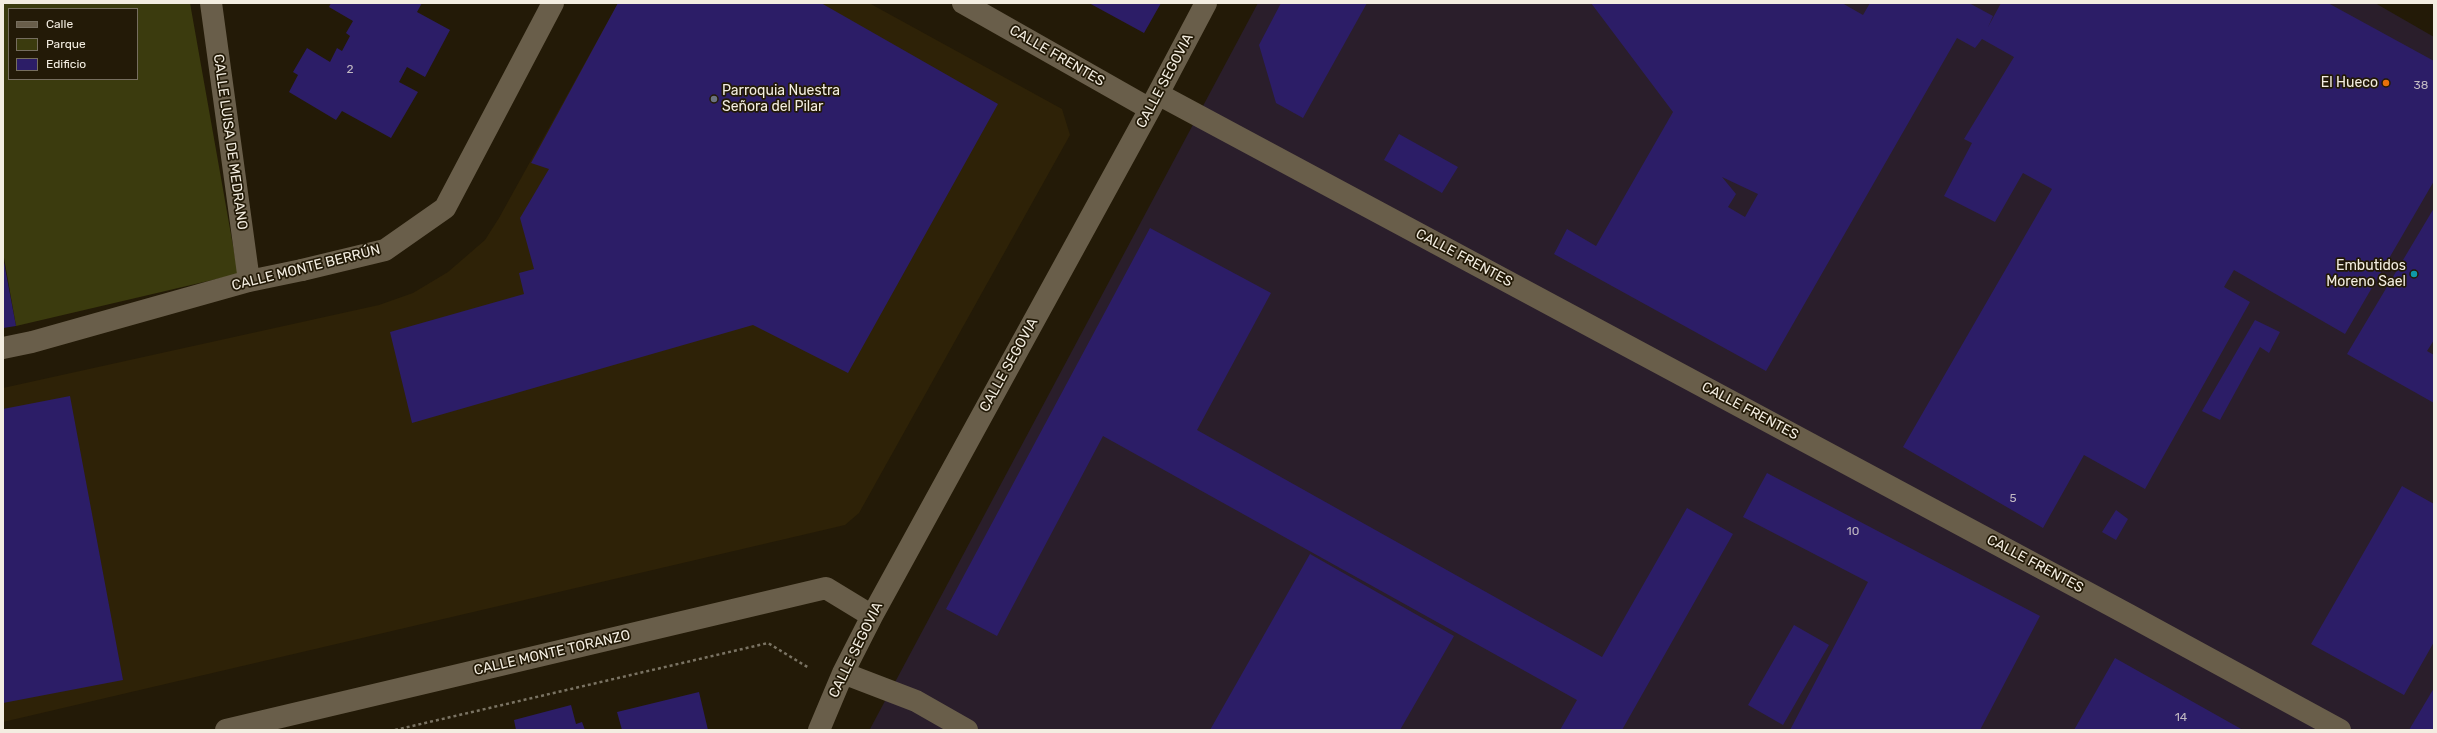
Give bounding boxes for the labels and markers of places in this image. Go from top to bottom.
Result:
place label: El Hueco [2321,75,2378,91]
marker: El Hueco [2381,78,2391,88]
place label: Parroquia Nuestra Señora del Pilar [722,83,840,116]
marker: Parroquia Nuestra Señora del Pilar [709,94,719,104]
place label: Embutidos Moreno Sael [2326,258,2406,290]
marker: Embutidos Moreno Sael [2409,269,2419,279]

